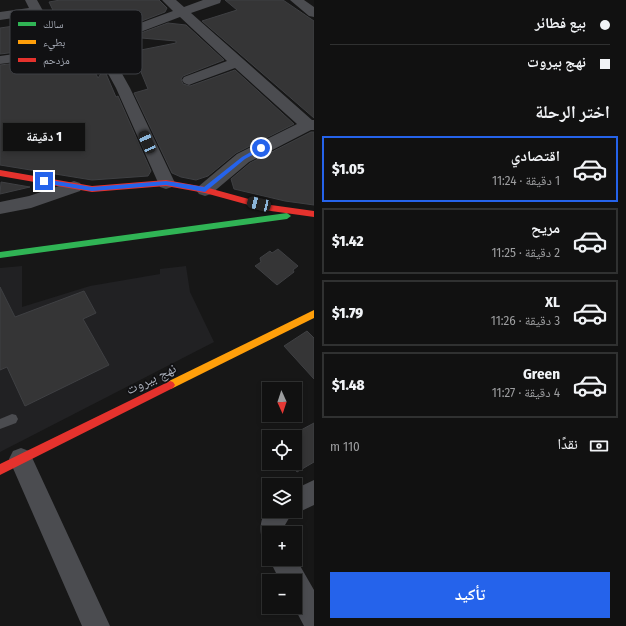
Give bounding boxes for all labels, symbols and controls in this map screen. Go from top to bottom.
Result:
legend [10,10,142,74]
text: بيع فطائر [535,14,586,32]
text: سالك [43,18,63,31]
text: بطيء [43,36,65,51]
text: نهج بيروت [527,53,586,71]
text: مزدحم [43,54,70,68]
text: اختر الرحلة [535,101,610,123]
callout: 1 دقيقة [3,123,85,151]
text: 1 دقيقة [26,129,62,144]
car [137,129,157,155]
route start [252,139,270,157]
text: اقتصادي [511,147,560,165]
icon: car [572,151,608,187]
text: $1.05 [332,160,365,178]
route end [35,172,53,190]
text: 1 دقيقة · 11:24 [492,173,560,188]
car [246,195,272,213]
text: مريح [531,219,560,237]
icon: car [572,223,608,259]
text: $1.42 [332,232,363,250]
text: 2 دقيقة · 11:25 [491,245,560,260]
text: XL [545,293,560,311]
icon: car [572,295,608,331]
text: $1.79 [332,304,363,322]
text: 3 دقيقة · 11:26 [491,313,560,328]
street label: نهج بيروت [123,360,179,399]
text: Green [523,365,560,383]
icon: car [572,367,608,403]
text: $1.48 [332,376,365,394]
north arrow [262,382,302,422]
map controls [262,382,302,614]
text: 4 دقيقة · 11:27 [492,385,560,400]
button: locate [262,430,302,470]
text: نقدًا [557,435,578,453]
icon: cash [588,435,610,457]
text: 110 m [330,439,360,454]
button: layers [262,478,302,518]
button: + [262,526,302,566]
button: تأكيد [330,572,610,618]
button: − [262,574,302,614]

